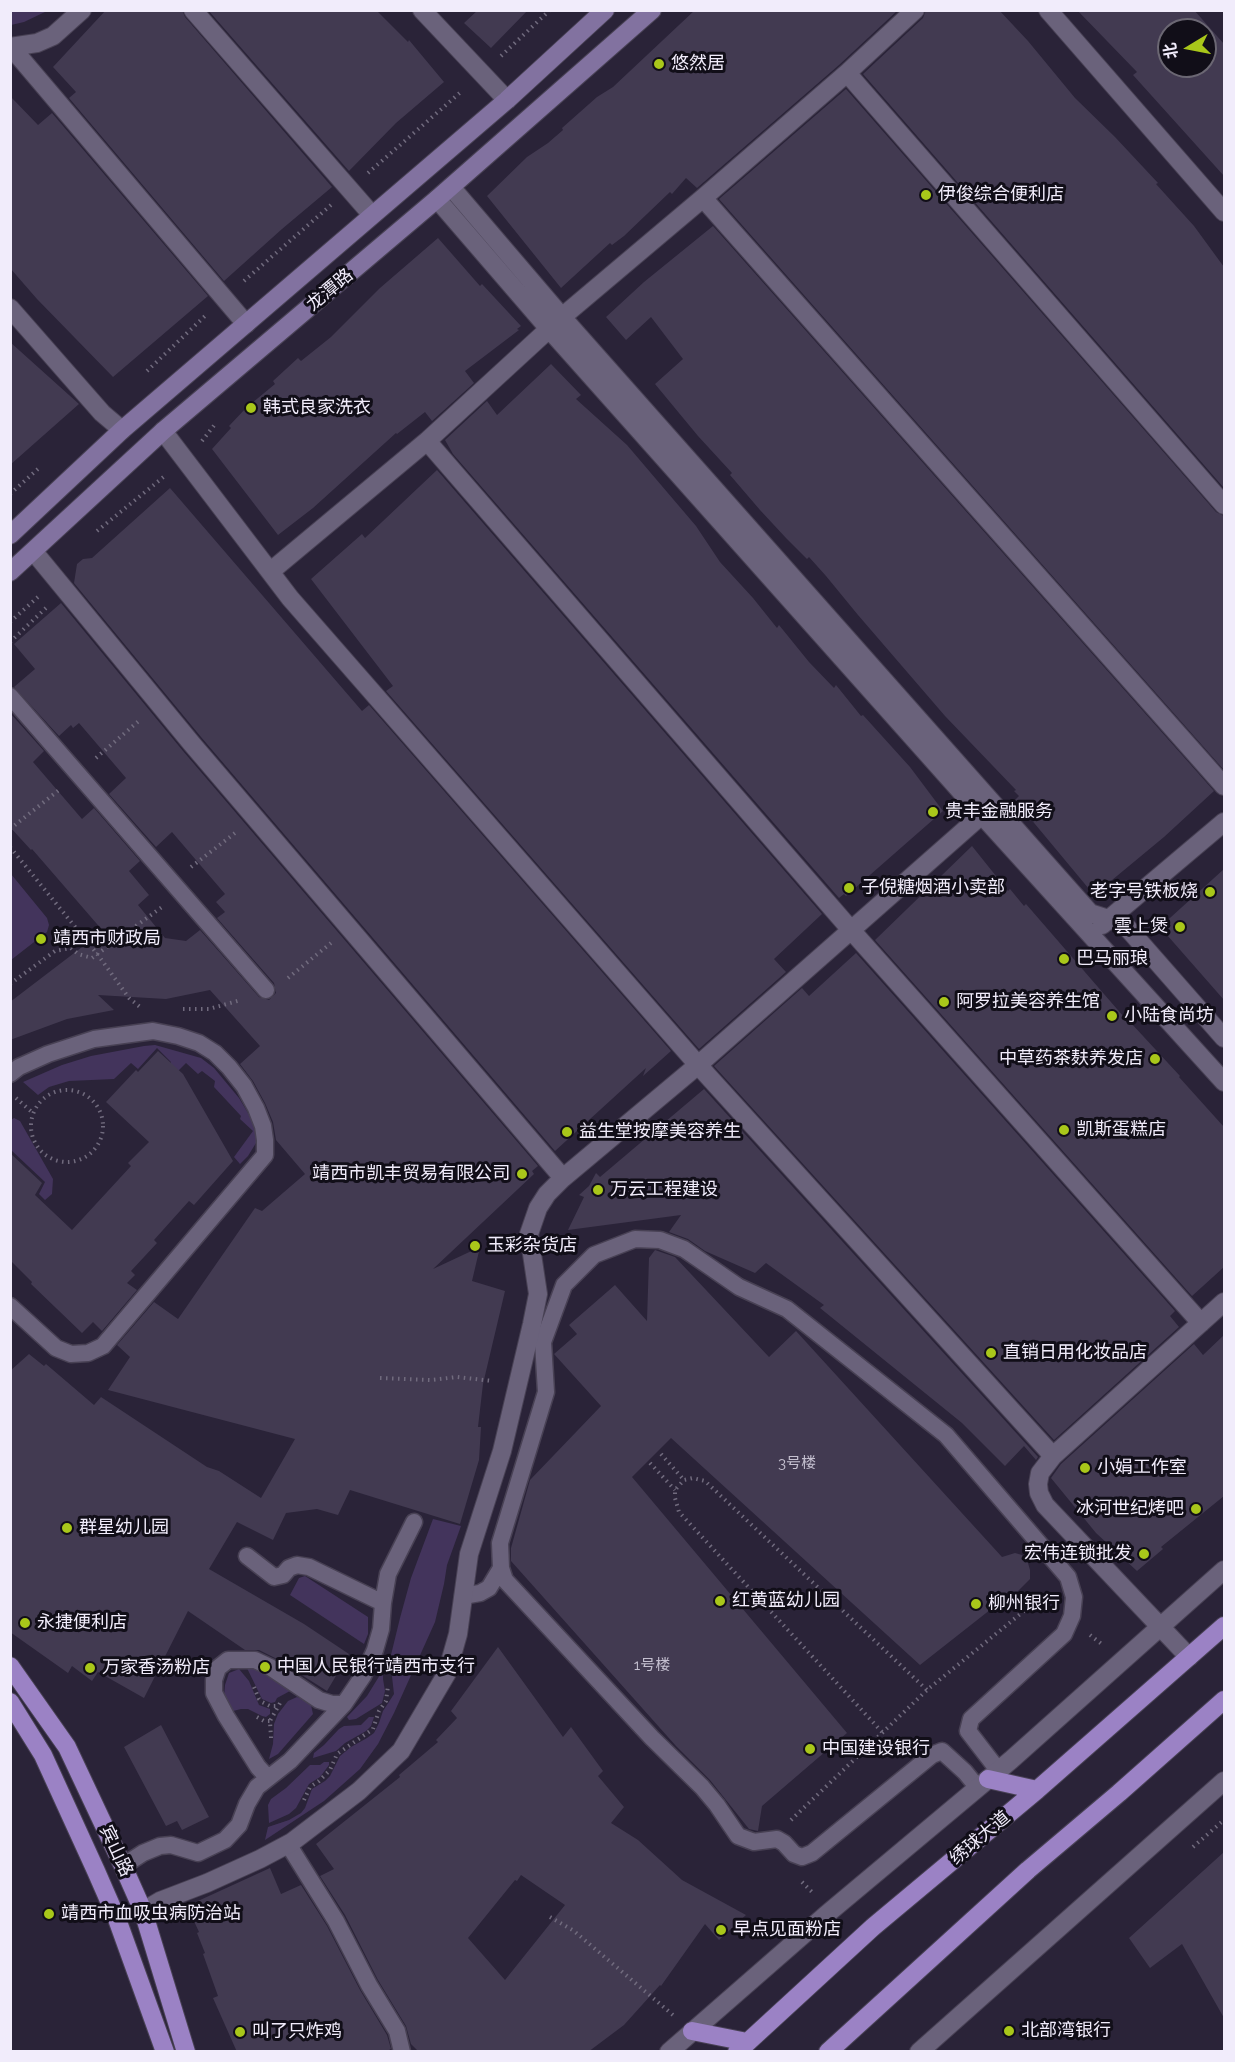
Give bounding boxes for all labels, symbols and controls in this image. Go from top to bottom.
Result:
north arrow [1157,18,1217,78]
text: 北 [1160,41,1181,60]
place label: 悠然居 [671,53,725,75]
marker: 悠然居 [652,57,666,71]
place label: 伊俊综合便利店 [938,184,1064,206]
marker: 伊俊综合便利店 [919,188,933,202]
street label: 龙潭路 [302,264,358,316]
place label: 韩式良家洗衣 [263,397,371,419]
marker: 韩式良家洗衣 [244,401,258,415]
place label: 贵丰金融服务 [945,801,1053,823]
marker: 贵丰金融服务 [926,805,940,819]
place label: 子倪糖烟酒小卖部 [861,877,1005,899]
marker: 子倪糖烟酒小卖部 [842,881,856,895]
place label: 老字号铁板烧 [1090,881,1198,903]
marker: 老字号铁板烧 [1203,885,1217,899]
place label: 雲上煲 [1114,916,1168,938]
marker: 雲上煲 [1173,920,1187,934]
place label: 靖西市财政局 [53,928,161,950]
marker: 靖西市财政局 [34,932,48,946]
place label: 巴马丽琅 [1076,948,1148,970]
marker: 巴马丽琅 [1057,952,1071,966]
place label: 阿罗拉美容养生馆 [956,991,1100,1013]
marker: 阿罗拉美容养生馆 [937,995,951,1009]
place label: 小陆食尚坊 [1124,1005,1214,1027]
marker: 小陆食尚坊 [1105,1009,1119,1023]
place label: 中草药茶麸养发店 [999,1048,1143,1070]
marker: 中草药茶麸养发店 [1148,1052,1162,1066]
place label: 凯斯蛋糕店 [1076,1119,1166,1141]
place label: 益生堂按摩美容养生 [579,1121,741,1143]
marker: 凯斯蛋糕店 [1057,1123,1071,1137]
marker: 益生堂按摩美容养生 [560,1125,574,1139]
place label: 靖西市凯丰贸易有限公司 [312,1163,510,1185]
marker: 靖西市凯丰贸易有限公司 [515,1167,529,1181]
place label: 万云工程建设 [610,1179,718,1201]
marker: 万云工程建设 [591,1183,605,1197]
place label: 玉彩杂货店 [487,1235,577,1257]
marker: 玉彩杂货店 [468,1239,482,1253]
place label: 直销日用化妆品店 [1003,1342,1147,1364]
marker: 直销日用化妆品店 [984,1346,998,1360]
house number: 3号楼 [778,1454,816,1472]
place label: 小娟工作室 [1097,1457,1187,1479]
marker: 小娟工作室 [1078,1461,1092,1475]
place label: 冰河世纪烤吧 [1076,1498,1184,1520]
marker: 冰河世纪烤吧 [1189,1502,1203,1516]
place label: 群星幼儿园 [79,1517,169,1539]
marker: 群星幼儿园 [60,1521,74,1535]
place label: 宏伟连锁批发 [1024,1543,1132,1565]
marker: 宏伟连锁批发 [1137,1547,1151,1561]
place label: 红黄蓝幼儿园 [732,1590,840,1612]
place label: 柳州银行 [988,1593,1060,1615]
marker: 红黄蓝幼儿园 [713,1594,727,1608]
marker: 柳州银行 [969,1597,983,1611]
place label: 永捷便利店 [37,1612,127,1634]
marker: 永捷便利店 [18,1616,32,1630]
place label: 中国人民银行靖西市支行 [277,1656,475,1678]
house number: 1号楼 [634,1656,670,1674]
place label: 万家香汤粉店 [102,1657,210,1679]
marker: 中国人民银行靖西市支行 [258,1660,272,1674]
marker: 万家香汤粉店 [83,1661,97,1675]
place label: 中国建设银行 [822,1738,930,1760]
marker: 中国建设银行 [803,1742,817,1756]
street label: 绣球大道 [945,1807,1015,1869]
street label: 宾山路 [95,1822,137,1880]
place label: 靖西市血吸虫病防治站 [61,1903,241,1925]
marker: 靖西市血吸虫病防治站 [42,1907,56,1921]
place label: 早点见面粉店 [733,1919,841,1941]
marker: 早点见面粉店 [714,1923,728,1937]
place label: 北部湾银行 [1021,2020,1111,2042]
place label: 叫了只炸鸡 [252,2021,342,2043]
marker: 北部湾银行 [1002,2024,1016,2038]
marker: 叫了只炸鸡 [233,2025,247,2039]

